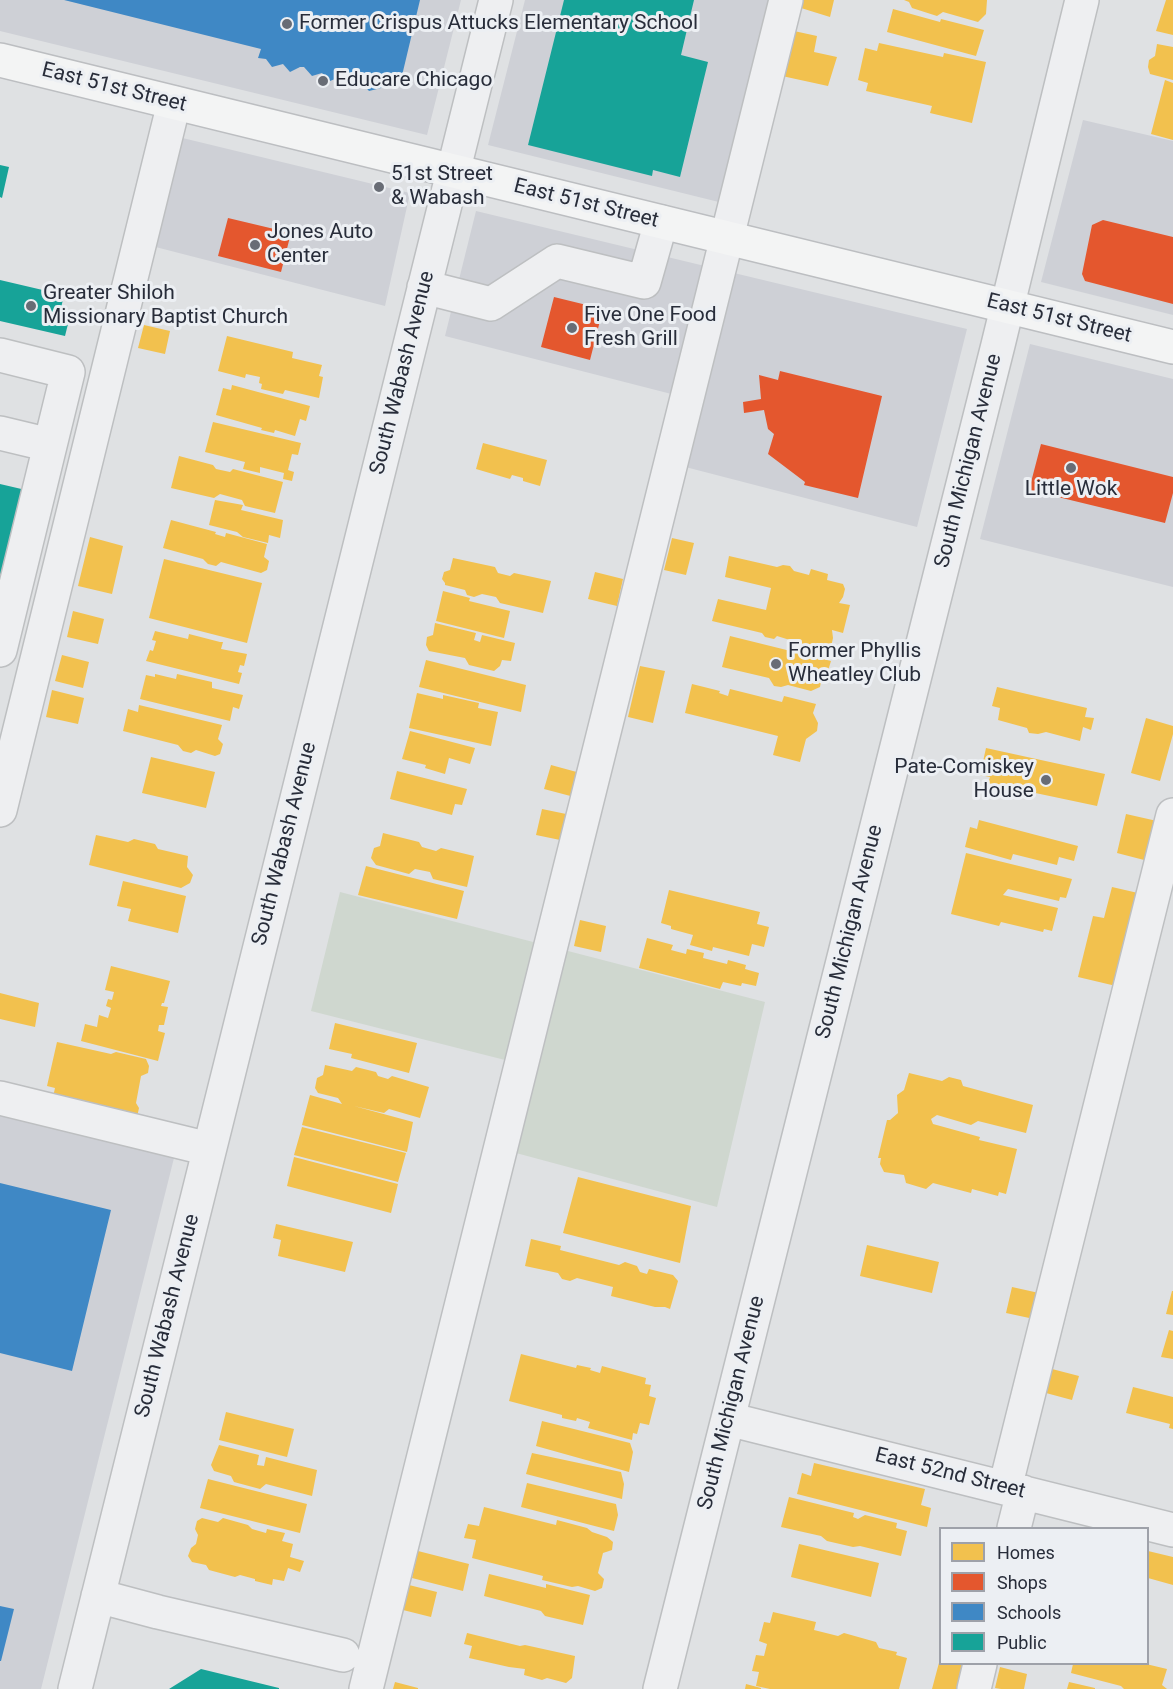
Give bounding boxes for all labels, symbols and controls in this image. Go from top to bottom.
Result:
place label: Former Crispus Attucks Elementary School [299,11,698,37]
marker: Former Crispus Attucks Elementary School [280,17,294,31]
street label: East 51st Street [39,58,189,118]
place label: Educare Chicago [335,68,492,94]
marker: Educare Chicago [316,74,330,88]
place label: 51st Street & Wabash [391,162,493,212]
street label: East 51st Street [511,174,661,234]
marker: 51st Street & Wabash [372,180,386,194]
place label: Jones Auto Center [267,220,373,270]
marker: Jones Auto Center [248,238,262,252]
street label: South Wabash Avenue [366,269,440,477]
place label: Greater Shiloh Missionary Baptist Church [43,281,288,331]
street label: East 51st Street [984,289,1134,349]
marker: Greater Shiloh Missionary Baptist Church [24,299,38,313]
place label: Five One Food Fresh Grill [584,303,717,353]
marker: Five One Food Fresh Grill [565,321,579,335]
street label: South Michigan Avenue [930,351,1008,571]
marker: Little Wok [1064,461,1078,475]
place label: Little Wok [1025,477,1117,503]
place label: Former Phyllis Wheatley Club [788,639,921,689]
marker: Former Phyllis Wheatley Club [769,657,783,671]
street label: South Wabash Avenue [248,740,322,948]
place label: Pate-Comiskey House [894,755,1034,805]
marker: Pate-Comiskey House [1039,773,1053,787]
street label: South Michigan Avenue [811,822,889,1042]
street label: South Wabash Avenue [131,1212,205,1420]
street label: South Michigan Avenue [693,1293,771,1513]
street label: East 52nd Street [872,1443,1028,1505]
legend [939,1527,1149,1665]
text: Homes [997,1542,1055,1563]
text: Shops [997,1572,1047,1593]
text: Schools [997,1602,1061,1623]
text: Public [997,1632,1047,1653]

